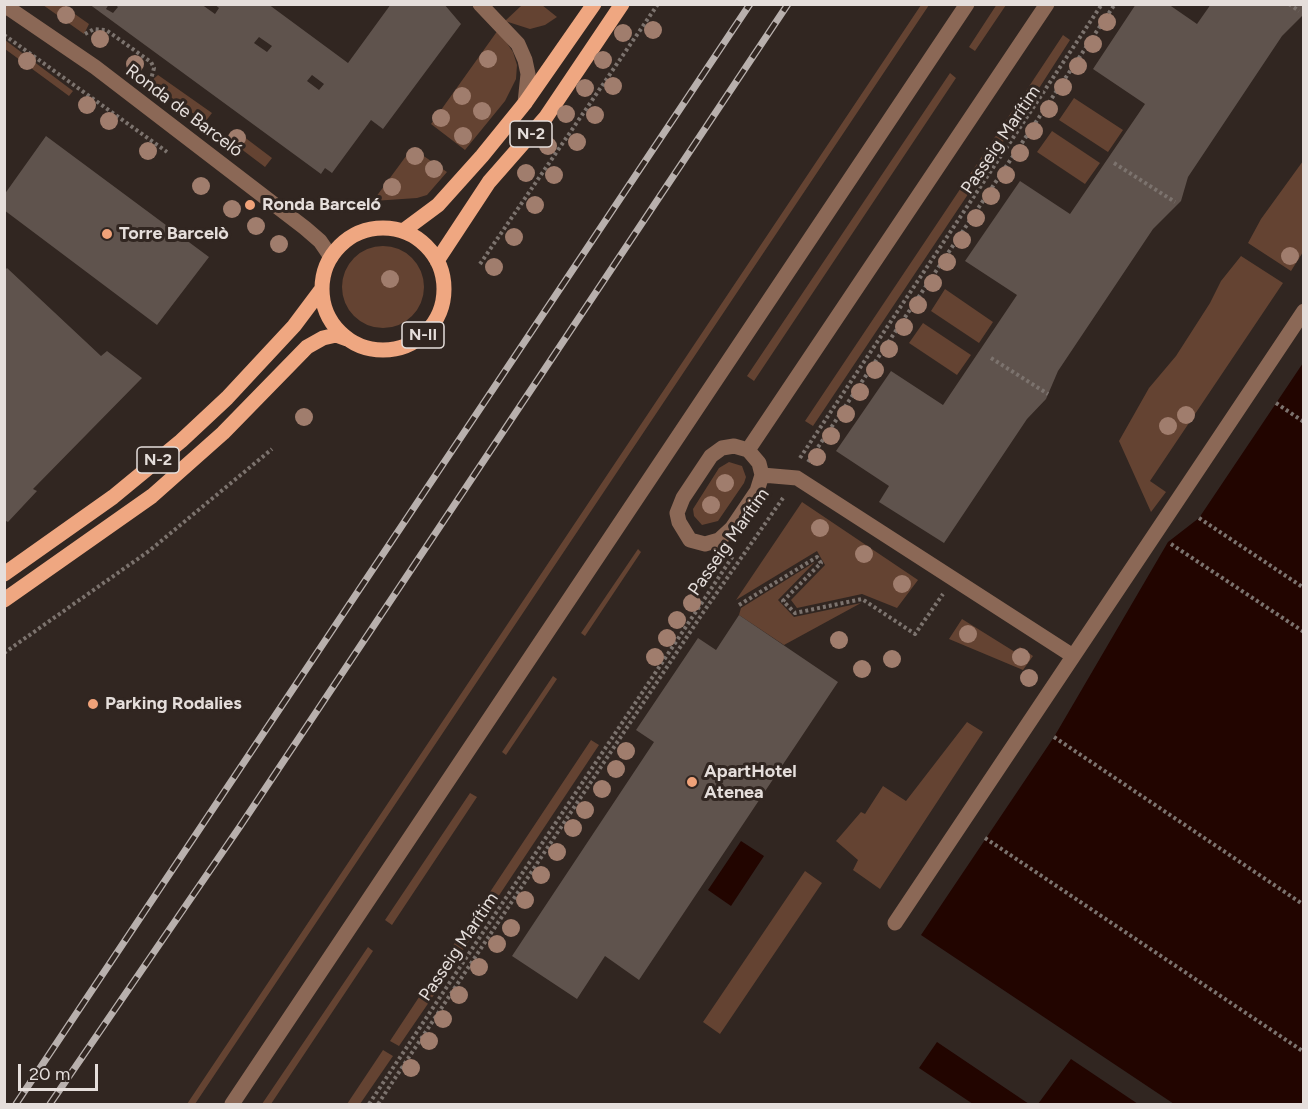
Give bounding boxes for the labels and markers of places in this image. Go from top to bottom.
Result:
place label: Ronda Barceló [262,194,381,216]
marker: Ronda Barceló [243,198,257,212]
place label: Torre Barcelò [119,223,229,245]
marker: Torre Barcelò [100,227,114,241]
place label: Parking Rodalies [105,693,242,715]
marker: Parking Rodalies [86,697,100,711]
place label: ApartHotel Atenea [704,761,797,804]
marker: ApartHotel Atenea [685,775,699,789]

